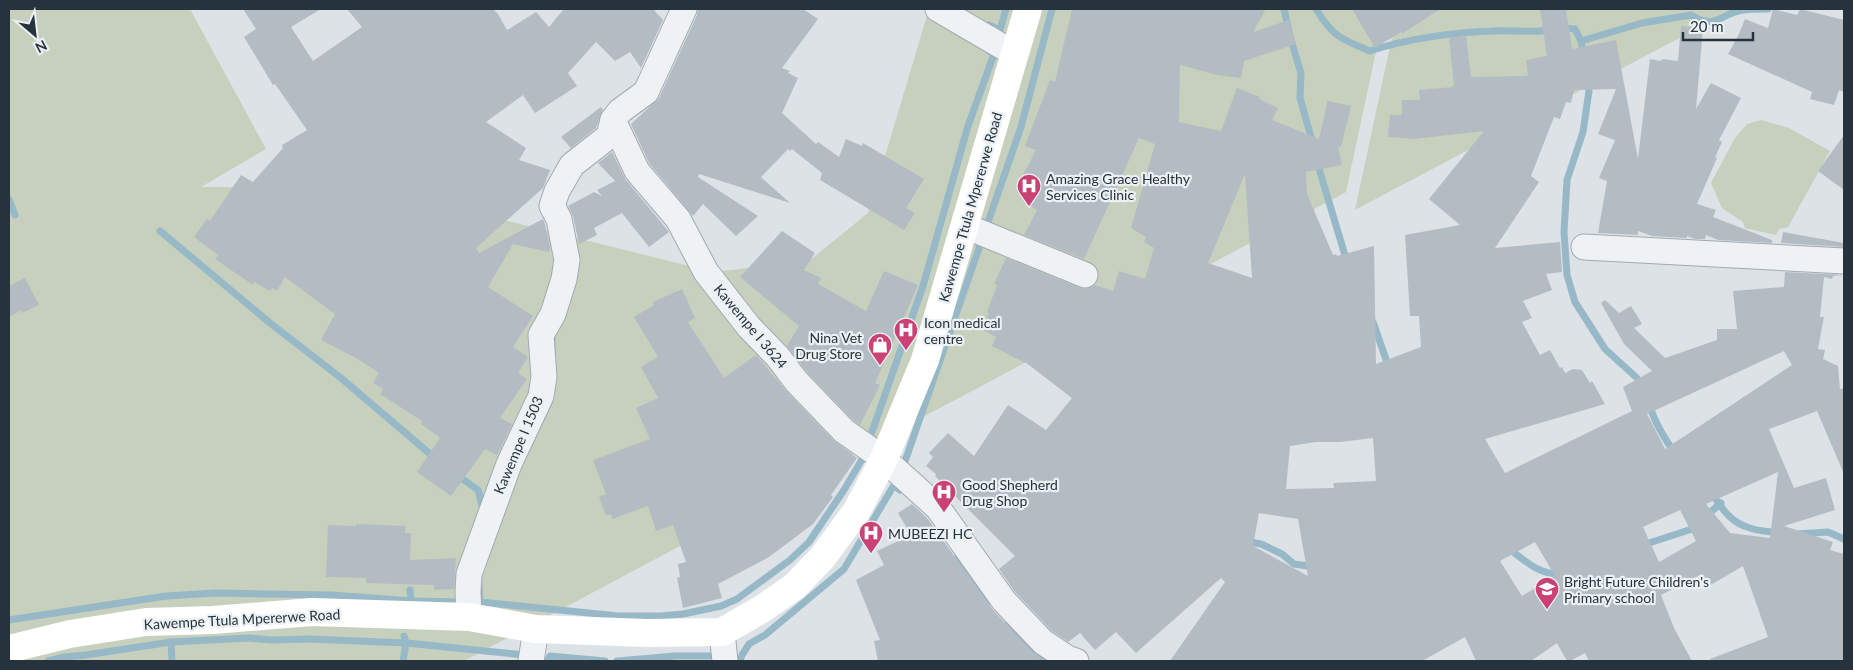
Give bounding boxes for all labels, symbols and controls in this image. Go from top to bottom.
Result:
north arrow [10,10,60,60]
scale bar [1683,10,1753,42]
text: 20 m [1690,17,1724,35]
text: N [33,37,50,57]
street label: Kawempe Ttula Mpererwe Road [935,110,1005,304]
place label: Amazing Grace Healthy Services Clinic [1046,170,1191,203]
hospital icon: Amazing Grace Healthy Services Clinic [1016,173,1042,207]
street label: Kawempe I 3624 [711,280,791,372]
place label: Icon medical centre [924,314,1001,347]
hospital icon: Icon medical centre [893,317,919,351]
place label: Nina Vet Drug Store [795,329,862,362]
shop icon: Nina Vet Drug Store [867,332,893,366]
street label: Kawempe I 1503 [490,393,546,497]
place label: Good Shepherd Drug Shop [962,476,1058,509]
hospital icon: Good Shepherd Drug Shop [931,479,957,513]
hospital icon: MUBEEZI HC [858,520,884,554]
place label: MUBEEZI HC [888,525,973,542]
place label: Bright Future Children's Primary school [1564,573,1709,606]
school or university icon: Bright Future Children's Primary school [1534,576,1560,610]
street label: Kawempe Ttula Mpererwe Road [143,605,341,633]

